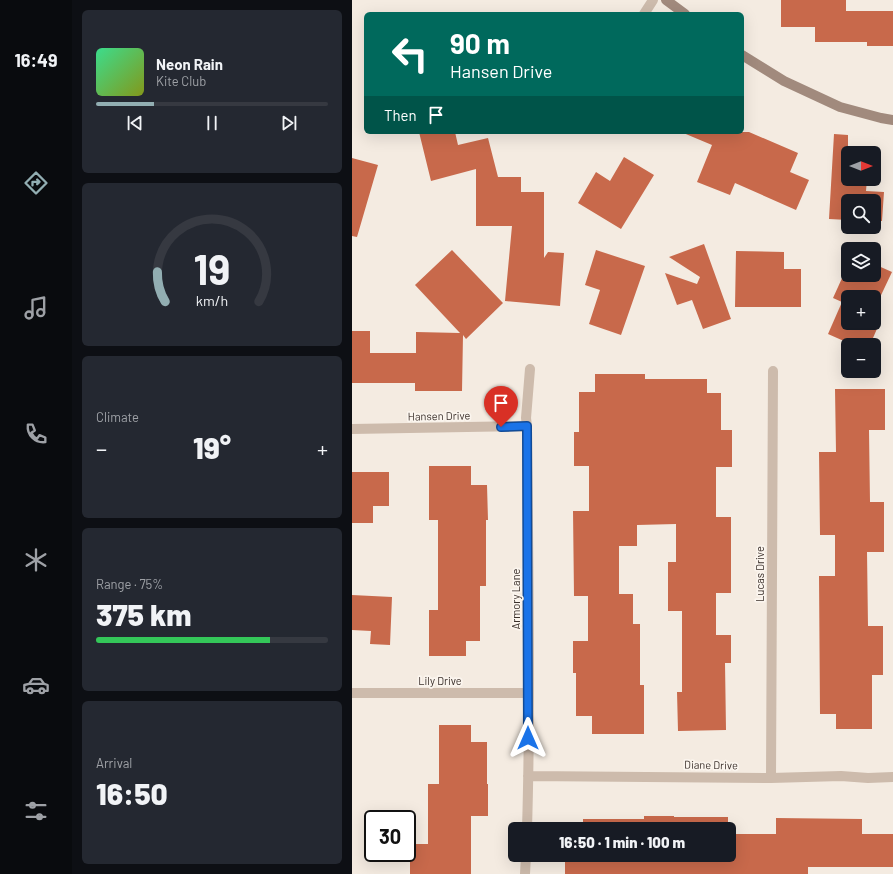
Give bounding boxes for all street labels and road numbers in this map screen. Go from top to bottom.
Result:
street label: Hansen Drive [408,408,470,423]
street label: Lucas Drive [753,546,766,602]
street label: Armory Lane [509,568,522,629]
street label: Lily Drive [418,674,462,687]
street label: Diane Drive [684,758,738,771]

